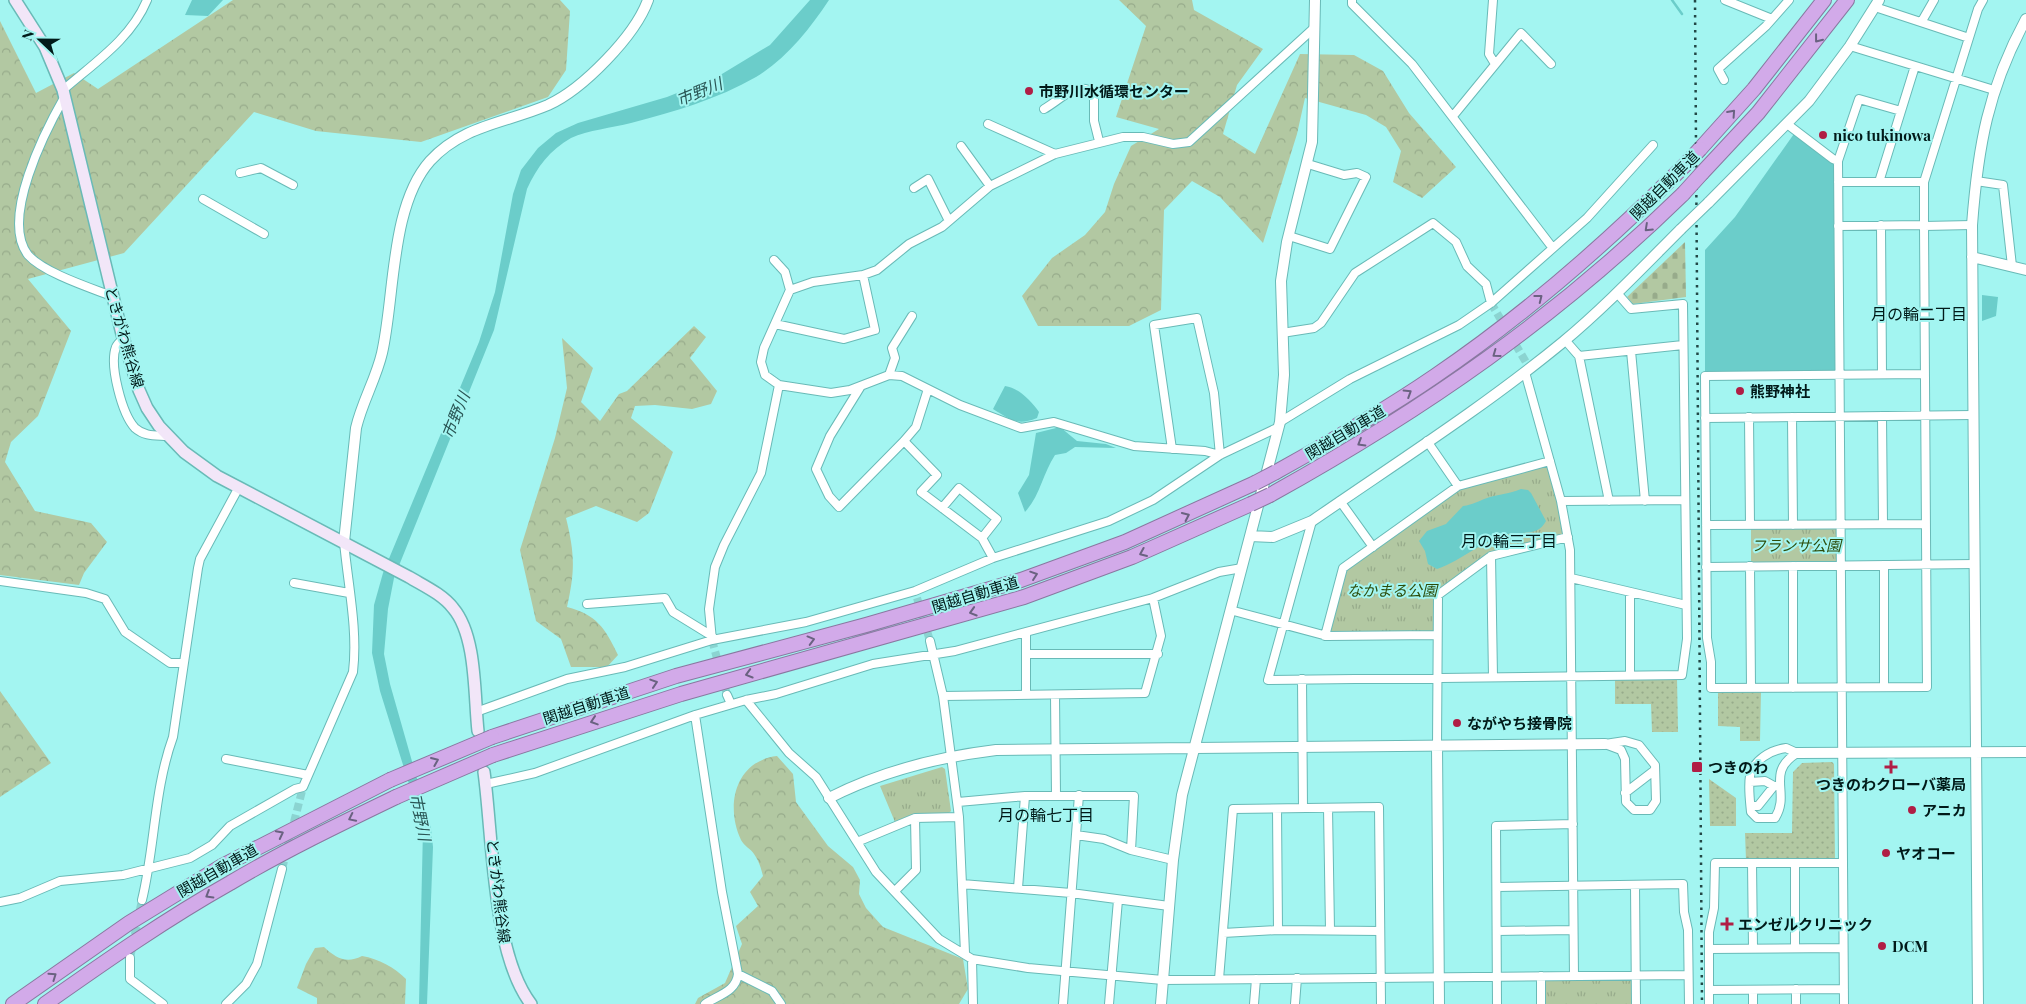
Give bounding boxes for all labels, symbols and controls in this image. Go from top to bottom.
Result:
north arrow [15,15,65,65]
text: N [17,27,38,43]
one-way arrow [1816,33,1824,42]
water label: 市野川 [673,72,727,110]
place label: 市野川水循環センター [1039,81,1189,101]
marker: 市野川水循環センター [1023,85,1035,97]
one-way arrow [1727,110,1736,119]
place label: nico tukinowa [1833,125,1931,145]
marker: nico tukinowa [1817,129,1829,141]
street label: 関越自動車道 [1625,146,1703,224]
one-way arrow [1645,222,1654,231]
street label: ときがわ熊谷線 [101,284,149,390]
one-way arrow [1533,296,1542,304]
district label: 月の輪二丁目 [1871,303,1967,324]
one-way arrow [1492,348,1502,357]
place label: 熊野神社 [1750,381,1810,401]
marker: 熊野神社 [1734,385,1746,397]
water label: 市野川 [436,387,474,441]
one-way arrow [1402,390,1411,400]
street label: 関越自動車道 [1301,400,1389,464]
one-way arrow [1357,437,1366,447]
one-way arrow [1180,513,1189,523]
district label: 月の輪三丁目 [1461,530,1557,551]
park label: フランサ公園 [1751,535,1843,555]
one-way arrow [1139,546,1148,557]
street label: 関越自動車道 [929,571,1021,617]
one-way arrow [1030,571,1038,581]
park label: なかまる公園 [1347,580,1439,600]
one-way arrow [969,607,978,617]
one-way arrow [807,635,815,646]
one-way arrow [745,669,754,679]
one-way arrow [649,678,658,688]
street label: 関越自動車道 [540,682,632,728]
place label: ながやち接骨院 [1467,713,1572,733]
one-way arrow [590,716,598,726]
marker: ながやち接骨院 [1451,717,1463,729]
one-way arrow [430,757,439,768]
place label: つきのわ [1708,757,1768,777]
marker: つきのわ [1690,760,1704,774]
marker: つきのわクローバ薬局 [1885,761,1897,773]
place label: つきのわクローバ薬局 [1816,774,1966,794]
water label: 市野川 [406,791,436,845]
place label: アニカ [1922,800,1967,820]
district label: 月の輪七丁目 [998,804,1094,825]
marker: アニカ [1906,804,1918,816]
one-way arrow [349,812,358,822]
one-way arrow [275,830,284,840]
street label: ときがわ熊谷線 [483,838,515,944]
street label: 関越自動車道 [173,839,261,901]
place label: ヤオコー [1896,843,1956,863]
marker: ヤオコー [1880,847,1892,859]
one-way arrow [206,889,215,899]
place label: エンゼルクリニック [1738,914,1873,934]
marker: エンゼルクリニック [1720,917,1734,931]
place label: DCM [1892,936,1928,956]
marker: DCM [1876,940,1888,952]
one-way arrow [47,973,57,982]

